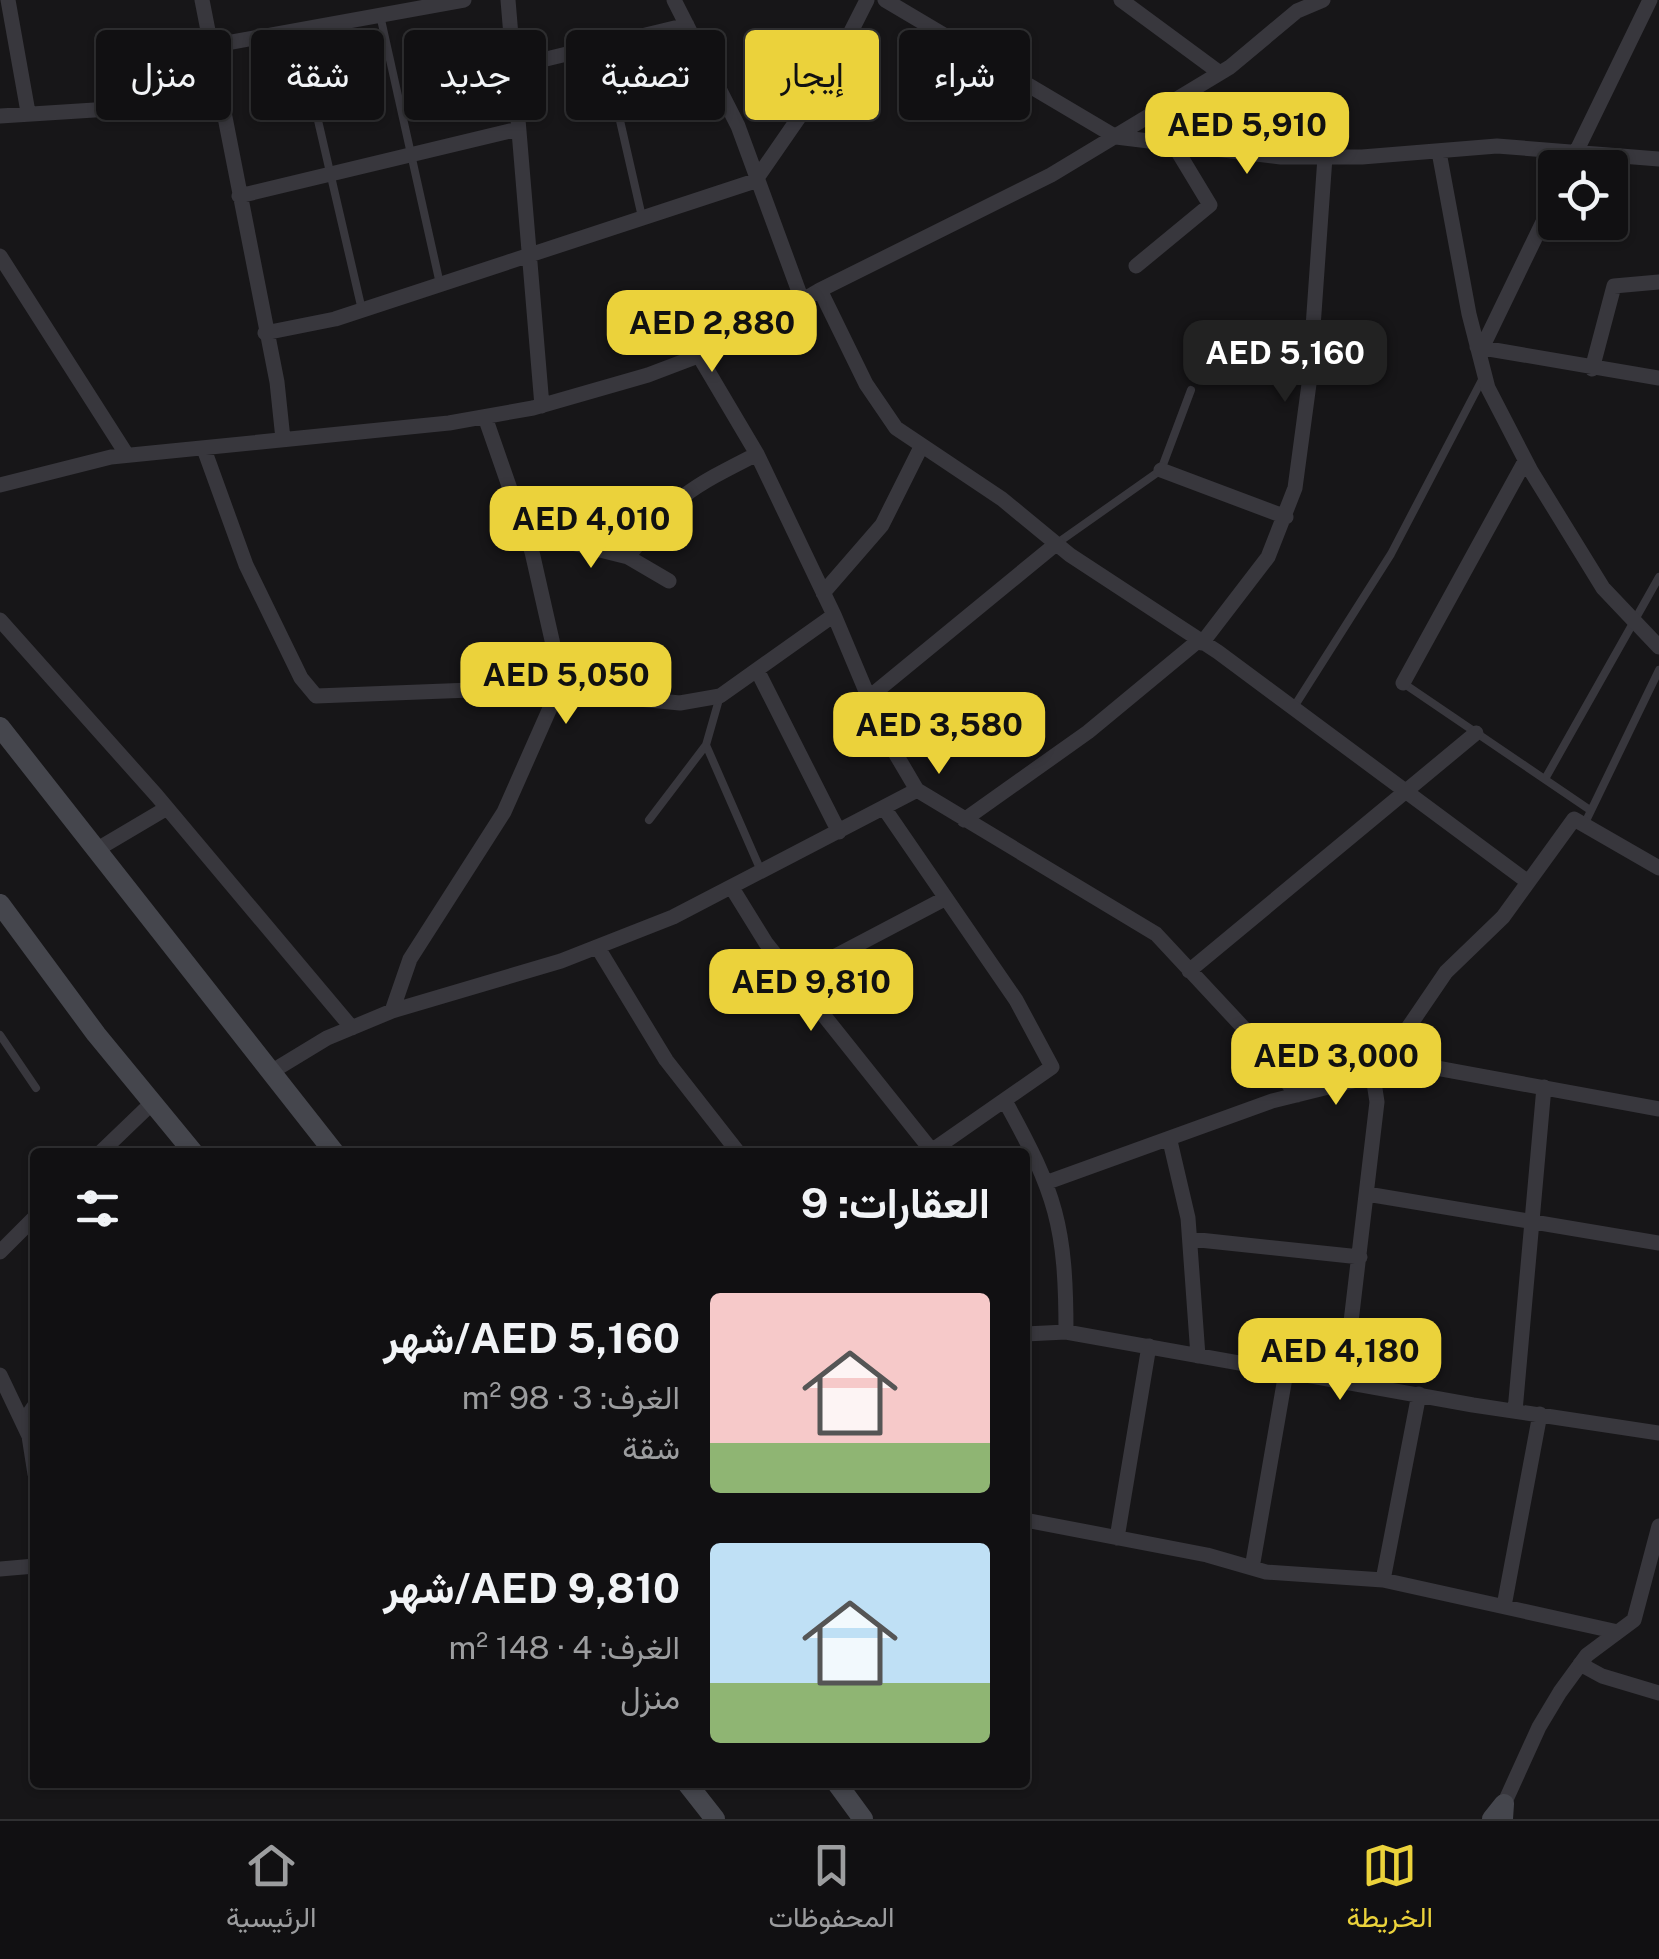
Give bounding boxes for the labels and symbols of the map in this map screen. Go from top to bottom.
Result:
pin: AED 5,910 [1133,92,1361,177]
pin: AED 2,880 [598,290,826,375]
pin: AED 5,160 [1171,320,1399,405]
pin: AED 4,010 [477,486,705,571]
pin: AED 5,050 [452,642,680,727]
pin: AED 3,580 [825,692,1053,777]
pin: AED 9,810 [697,949,925,1034]
pin: AED 3,000 [1222,1023,1450,1108]
pin: AED 4,180 [1226,1318,1454,1403]

